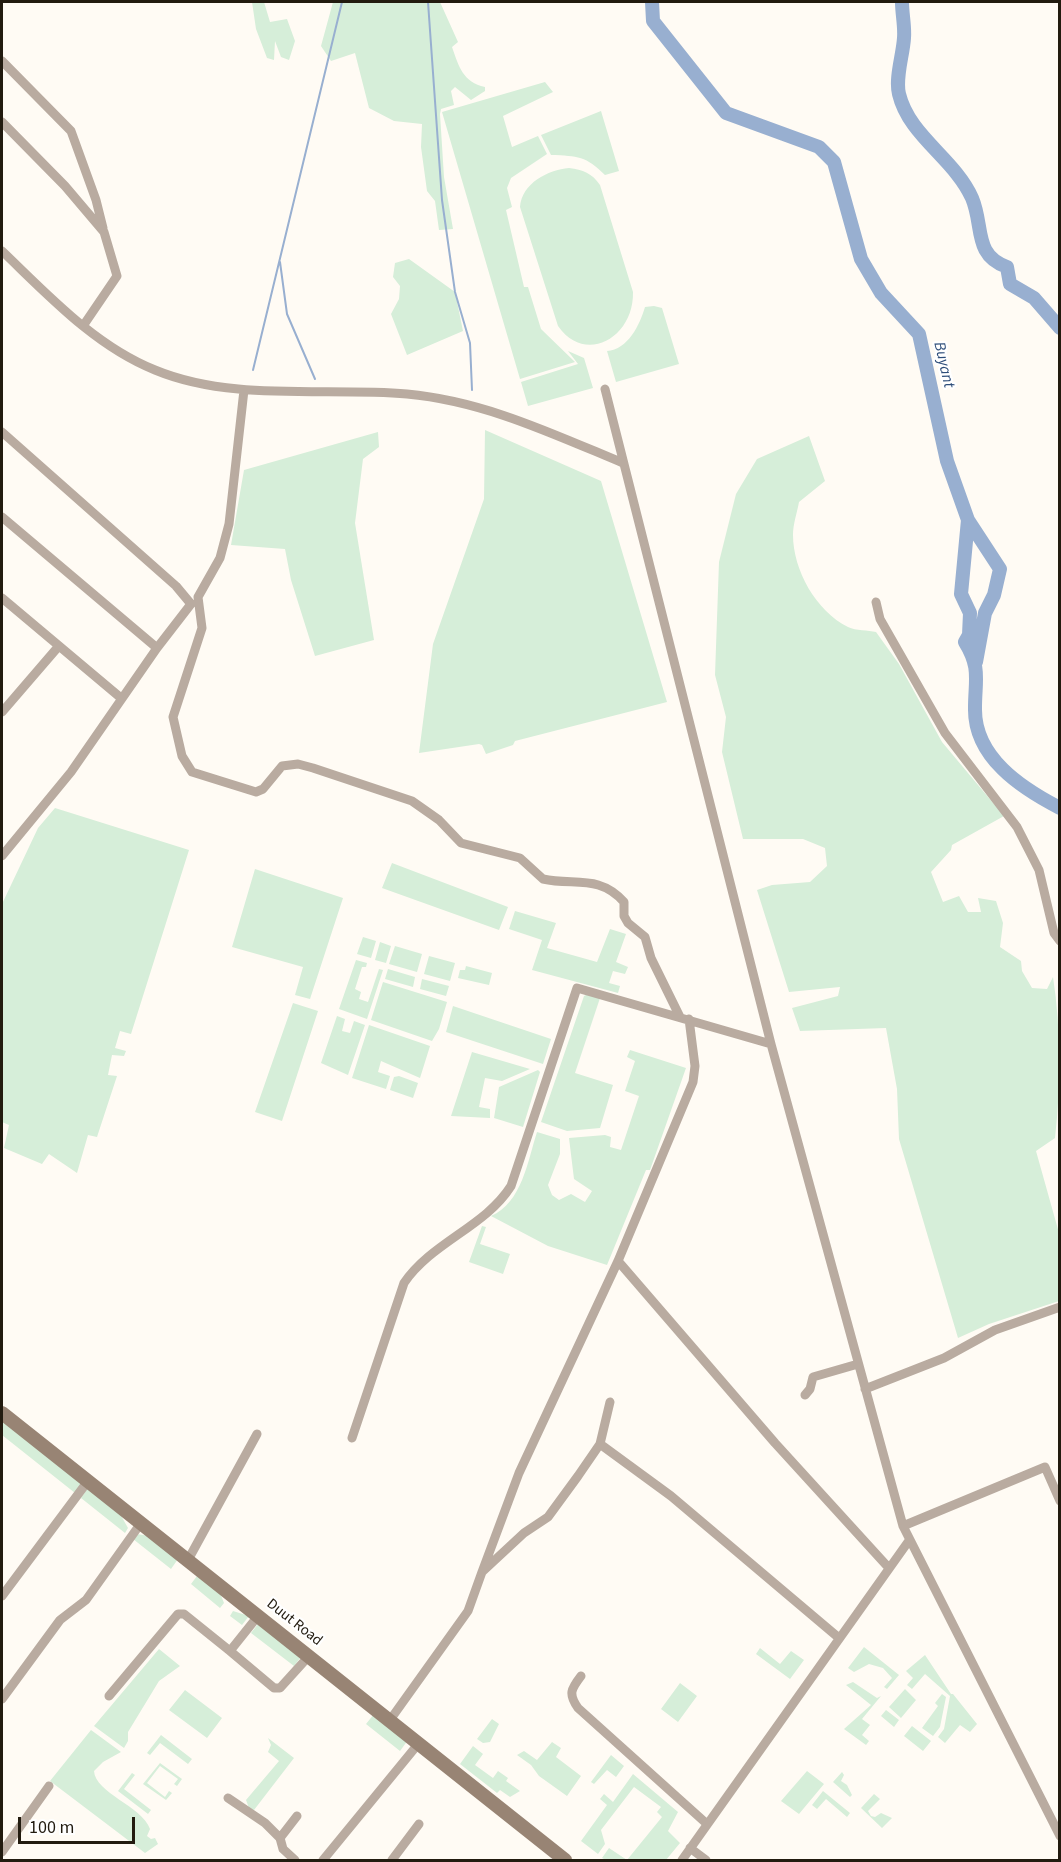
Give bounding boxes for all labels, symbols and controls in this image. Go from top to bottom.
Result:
water label: Buyant [928,340,958,390]
street label: Duut Road [263,1596,325,1650]
scale bar [21,1805,138,1843]
text: 100 m [29,1815,74,1840]

